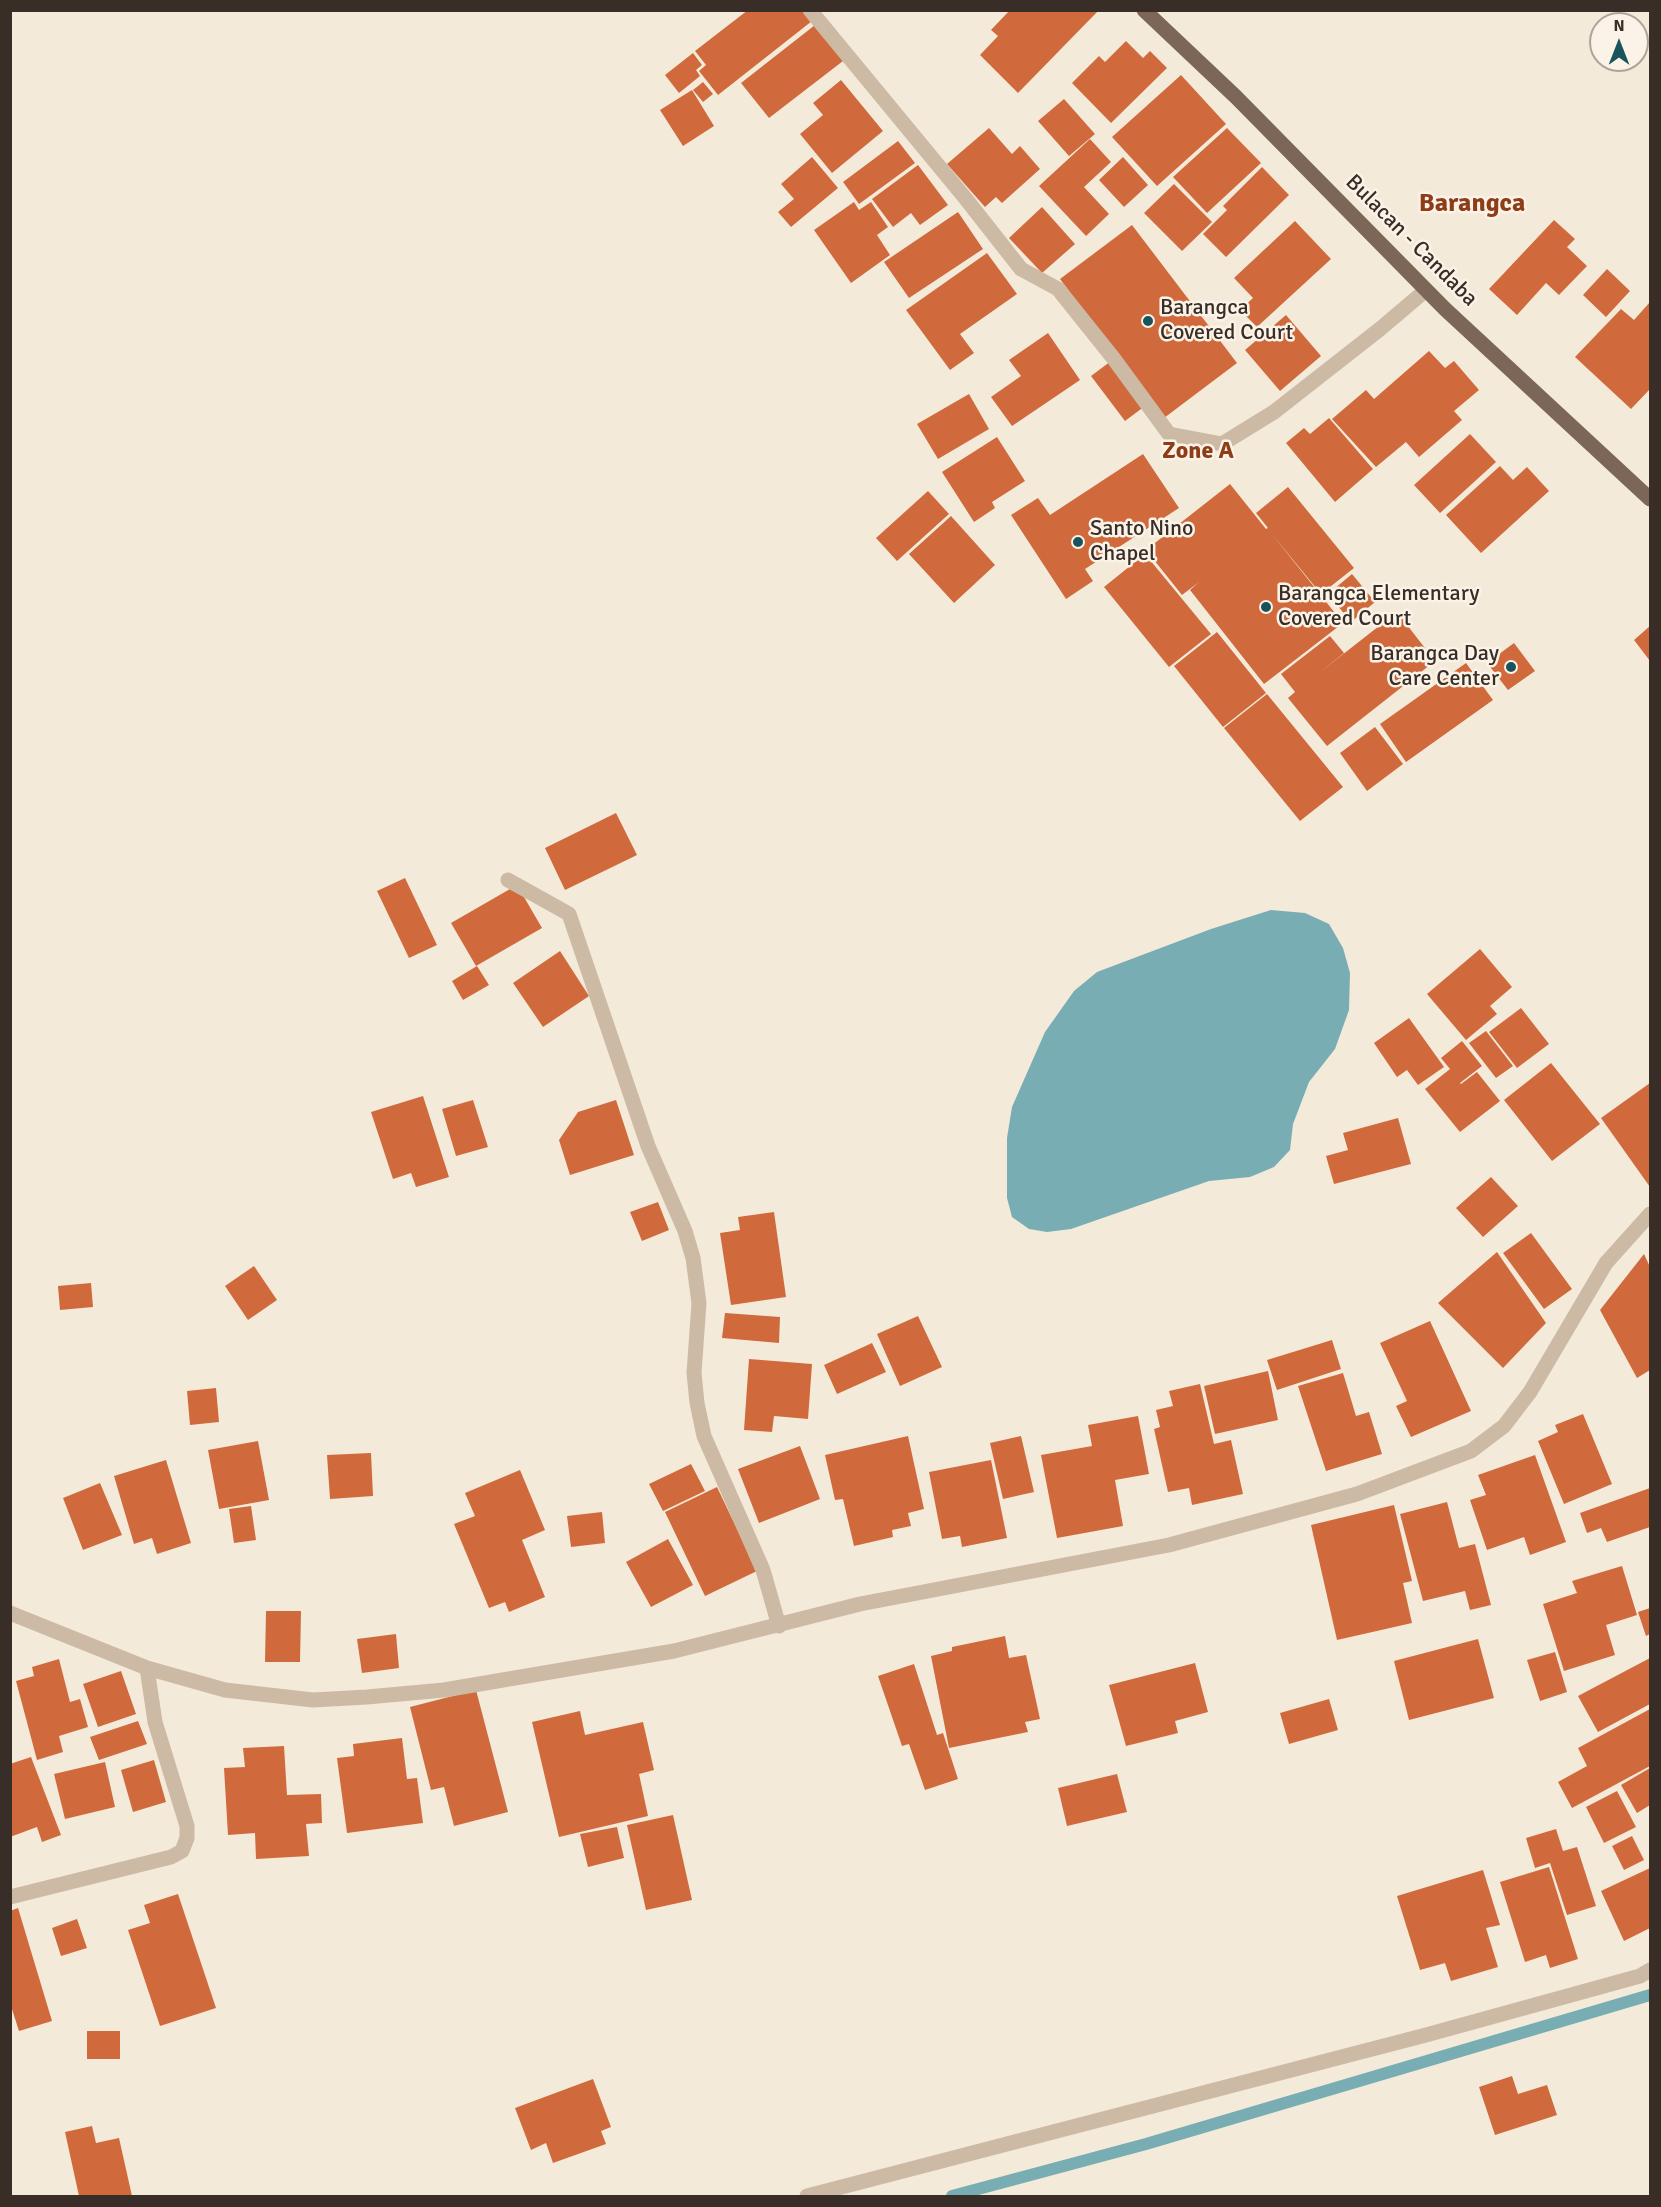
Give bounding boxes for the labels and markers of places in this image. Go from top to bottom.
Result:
place label: Barangca Covered Court [1160,295,1293,346]
marker: Barangca Covered Court [1141,314,1155,328]
place label: Santo Nino Chapel [1090,516,1194,568]
marker: Santo Nino Chapel [1071,535,1085,549]
place label: Barangca Elementary Covered Court [1278,581,1480,632]
marker: Barangca Elementary Covered Court [1259,600,1273,614]
place label: Barangca Day Care Center [1370,641,1499,692]
marker: Barangca Day Care Center [1504,660,1518,674]

